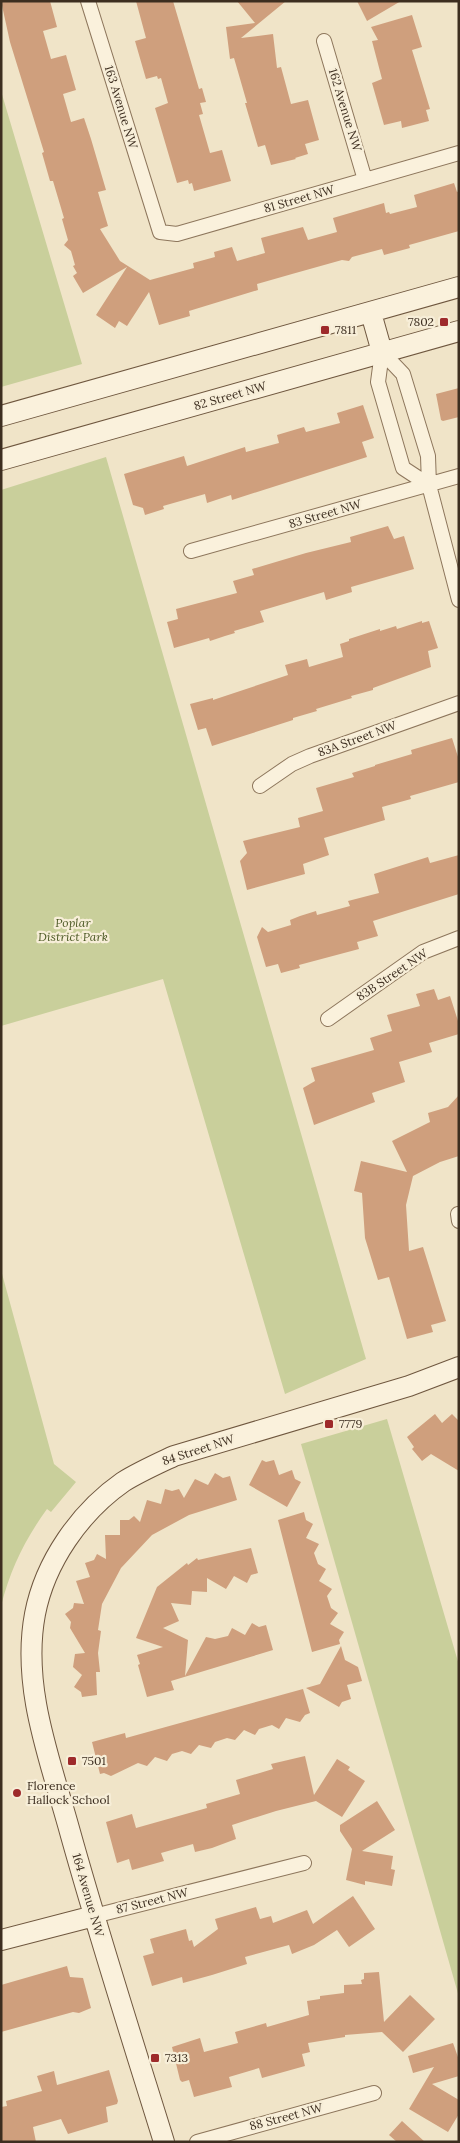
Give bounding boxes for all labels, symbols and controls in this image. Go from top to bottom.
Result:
street label: 163 Avenue NW [102,63,142,151]
street label: 162 Avenue NW [326,67,366,154]
street label: 81 Street NW [262,181,337,216]
place label: 7802 [408,314,434,329]
marker: 7802 [438,316,450,328]
place label: 7811 [335,322,356,337]
marker: 7811 [319,324,331,336]
street label: 82 Street NW [192,378,269,413]
street label: 83 Street NW [287,496,364,531]
street label: 83A Street NW [316,717,399,760]
park label: Poplar District Park [38,915,108,944]
street label: 83B Street NW [353,945,431,1004]
place label: 7779 [339,1416,363,1431]
marker: 7779 [323,1418,335,1430]
street label: 84 Street NW [160,1431,237,1468]
place label: 7501 [82,1753,106,1768]
marker: 7501 [66,1755,78,1767]
place label: Florence Hallock School [27,1778,110,1807]
marker: Florence Hallock School [11,1787,23,1799]
street label: 164 Avenue NW [69,1851,108,1939]
street label: 87 Street NW [114,1884,190,1917]
place label: 7313 [165,2050,189,2065]
marker: 7313 [149,2052,161,2064]
street label: 88 Street NW [248,2099,325,2133]

